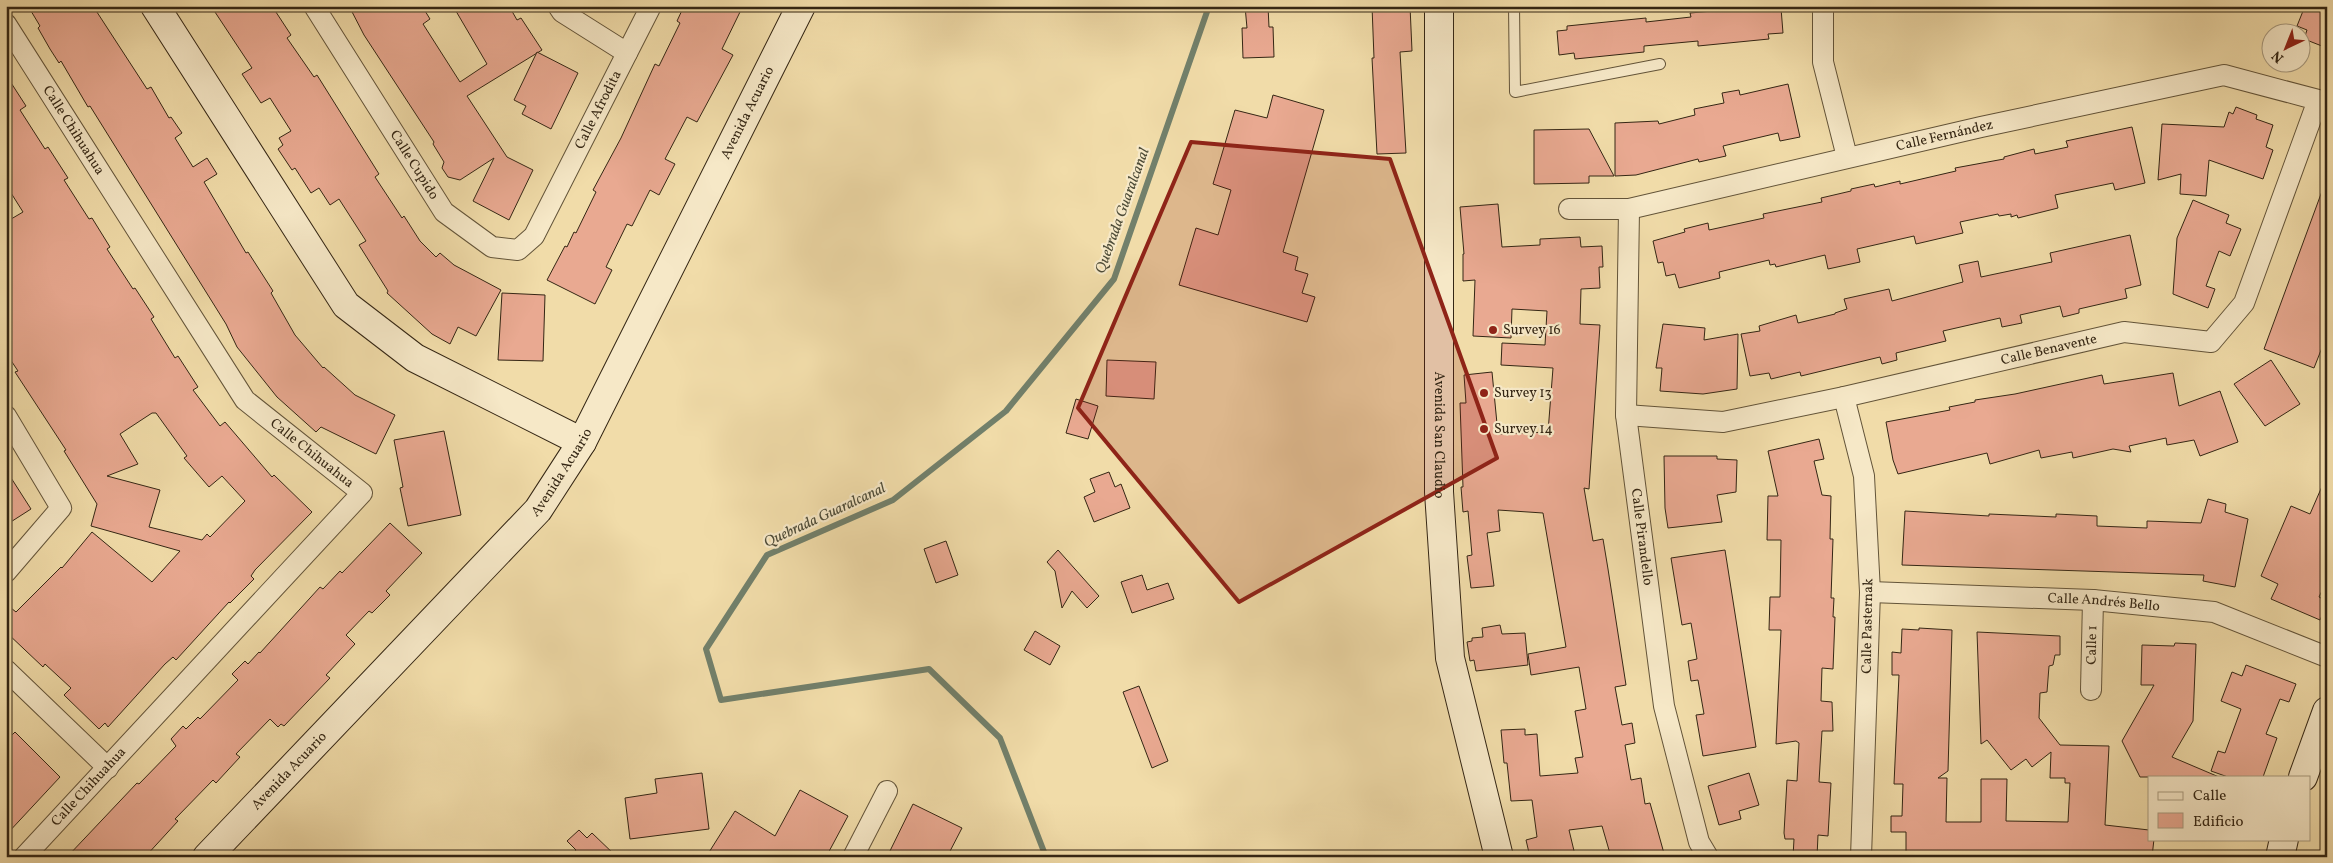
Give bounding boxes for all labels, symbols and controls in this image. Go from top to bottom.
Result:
north arrow [2260,22,2310,72]
text: N [2268,46,2288,67]
street label: Avenida Acuario [716,63,779,162]
street label: Calle Afrodita [570,67,626,152]
street label: Calle Chihuahua [38,82,109,179]
street label: Calle Fernández [1894,115,1995,156]
street label: Calle Cupido [385,127,443,203]
water label: Quebrada Guaralcanal [1090,145,1156,277]
place label: Survey 16 [1503,321,1561,340]
marker: Survey 16 [1487,324,1499,336]
street label: Calle Benavente [1999,330,2099,370]
street label: Avenida San Claudio [1429,372,1449,499]
place label: Survey 13 [1494,384,1552,403]
marker: Survey 13 [1478,387,1490,399]
street label: Calle Chihuahua [266,414,358,492]
place label: Survey 14 [1494,420,1553,439]
marker: Survey 14 [1478,423,1490,435]
street label: Avenida Acuario [527,425,597,521]
water label: Quebrada Guaralcanal [761,478,890,554]
street label: Calle Pirandello [1626,487,1658,587]
street label: Calle Pasternak [1858,578,1878,674]
street label: Calle Andrés Bello [2047,589,2161,616]
street label: Calle 1 [2082,625,2102,665]
street label: Avenida Acuario [247,728,331,814]
street label: Calle Chihuahua [47,743,131,831]
legend [2148,776,2310,840]
text: Calle [2193,786,2226,807]
text: Edificio [2193,812,2244,833]

